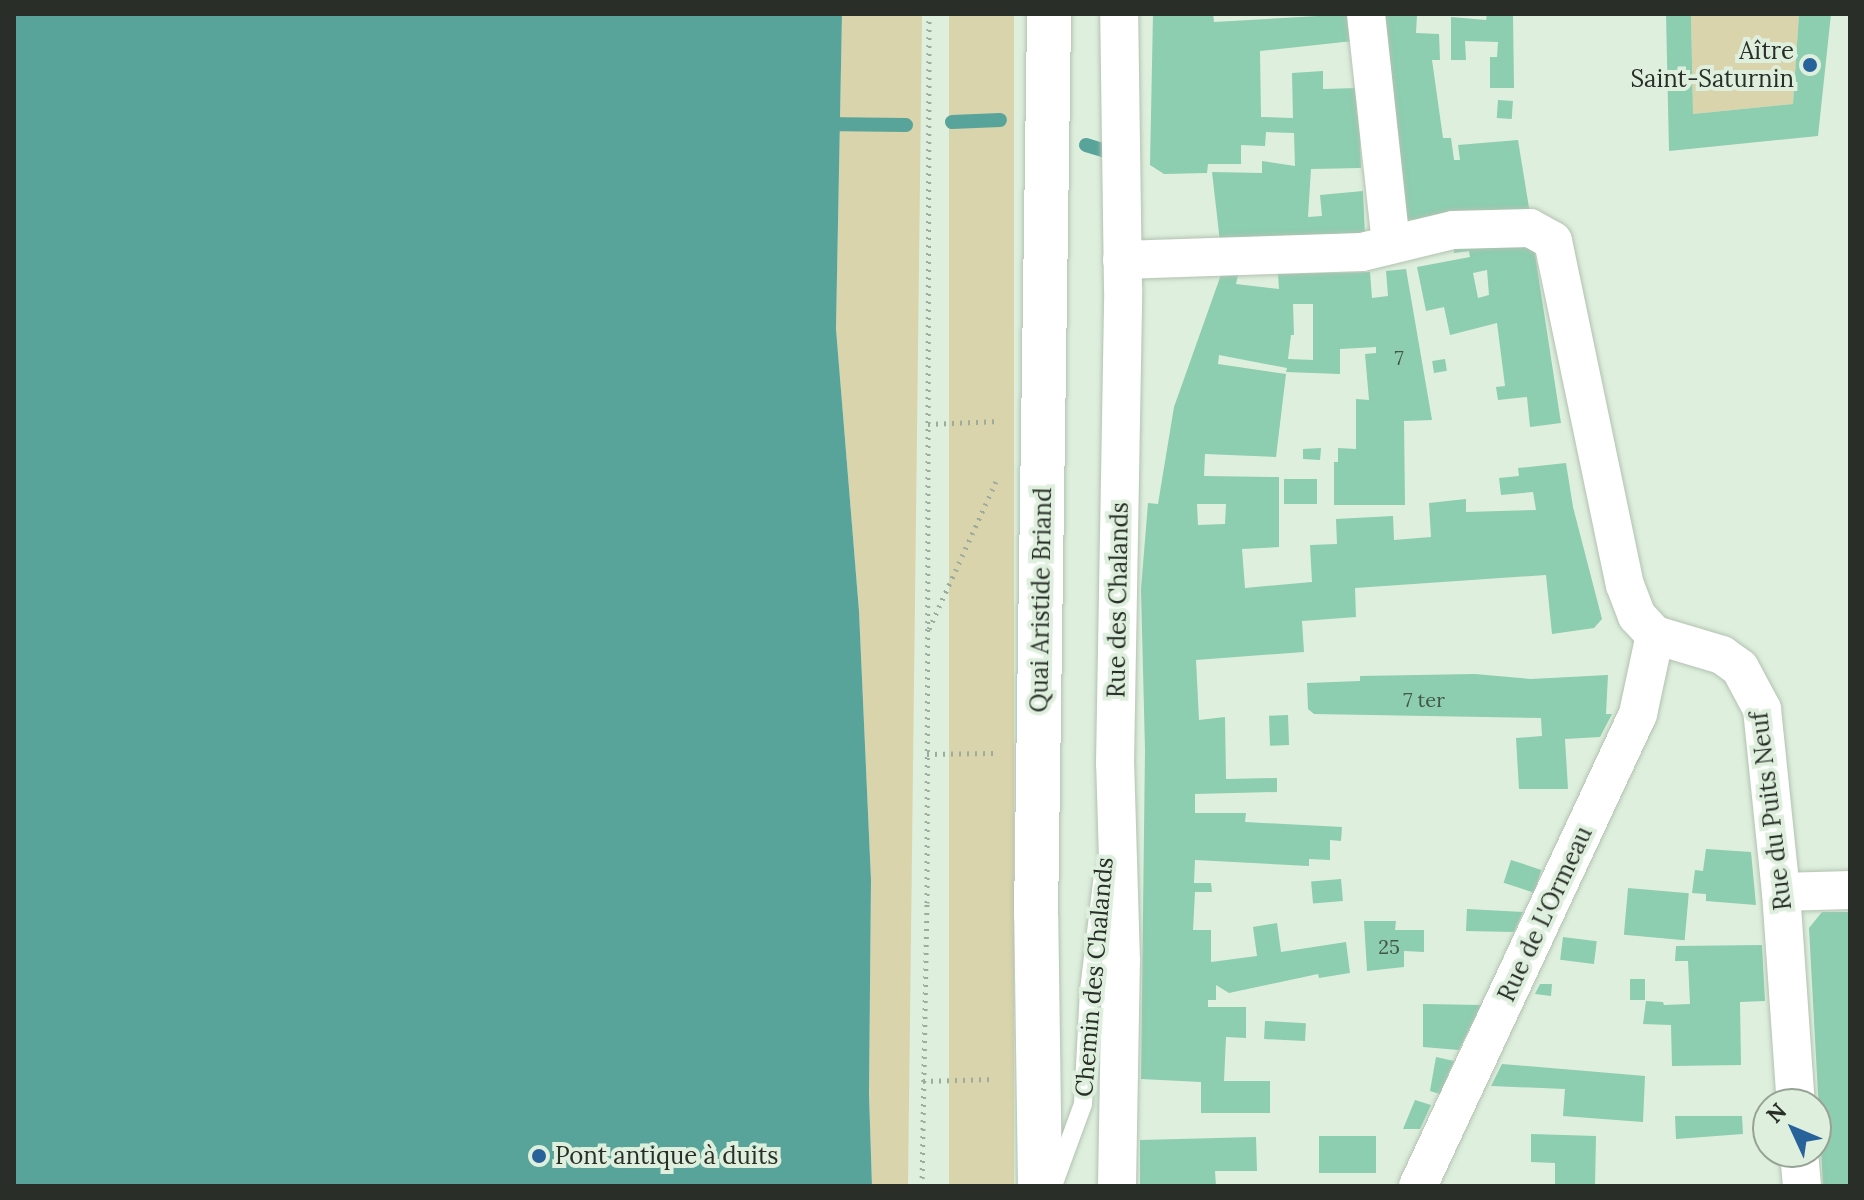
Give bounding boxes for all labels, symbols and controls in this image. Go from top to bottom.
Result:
place label: Aître Saint-Saturnin [1631,37,1794,93]
marker: Aître Saint-Saturnin [1801,56,1819,74]
house number: 7 [1394,345,1404,369]
street label: Quai Aristide Briand [1025,487,1057,713]
street label: Rue des Chalands [1102,502,1134,698]
house number: 7 ter [1403,687,1445,711]
street label: Rue du Puits Neuf [1745,710,1797,912]
street label: Rue de L'Ormeau [1492,822,1598,1006]
street label: Chemin des Chalands [1069,856,1119,1098]
house number: 25 [1378,934,1400,958]
north arrow [1752,1088,1832,1168]
text: N [1760,1097,1792,1129]
place label: Pont antique à duits [555,1142,778,1170]
marker: Pont antique à duits [530,1147,548,1165]

